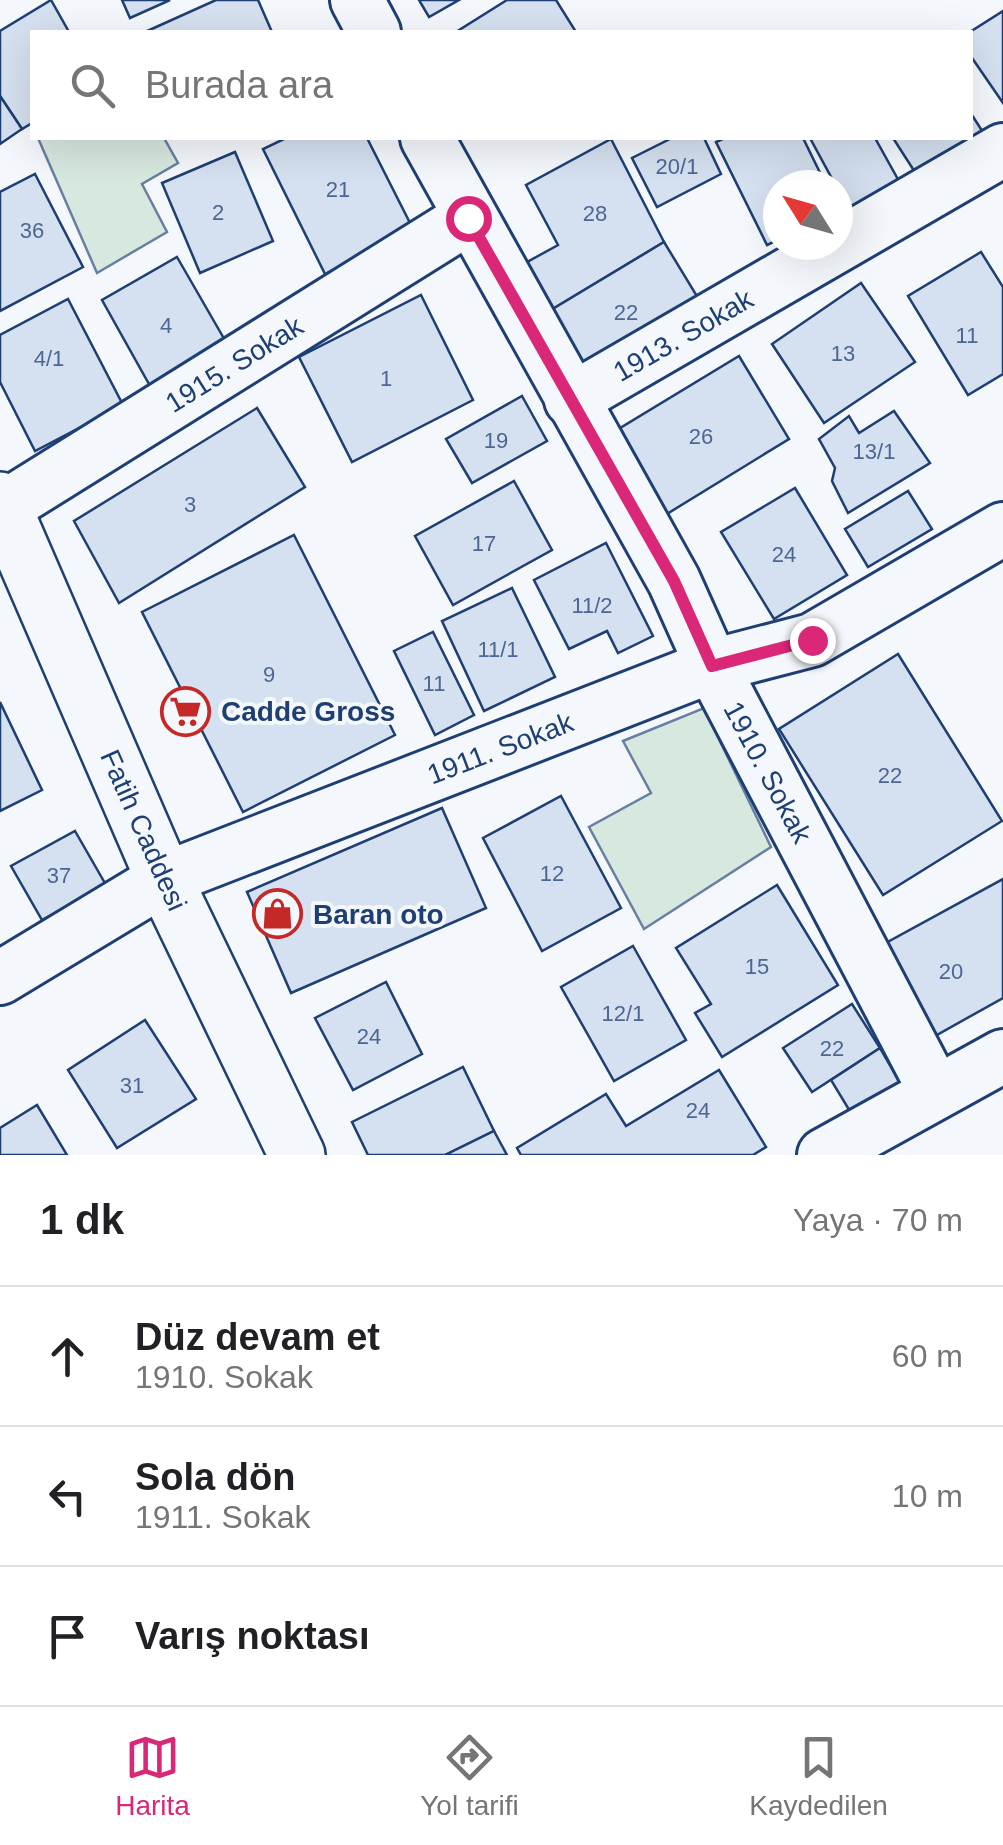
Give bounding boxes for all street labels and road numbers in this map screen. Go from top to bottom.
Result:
street label: 1913. Sokak [608,283,759,388]
street label: 1915. Sokak [160,310,309,419]
street label: 1910. Sokak [717,696,818,849]
street label: 1911. Sokak [423,706,578,790]
street label: Fatih Caddesi [94,745,193,915]

